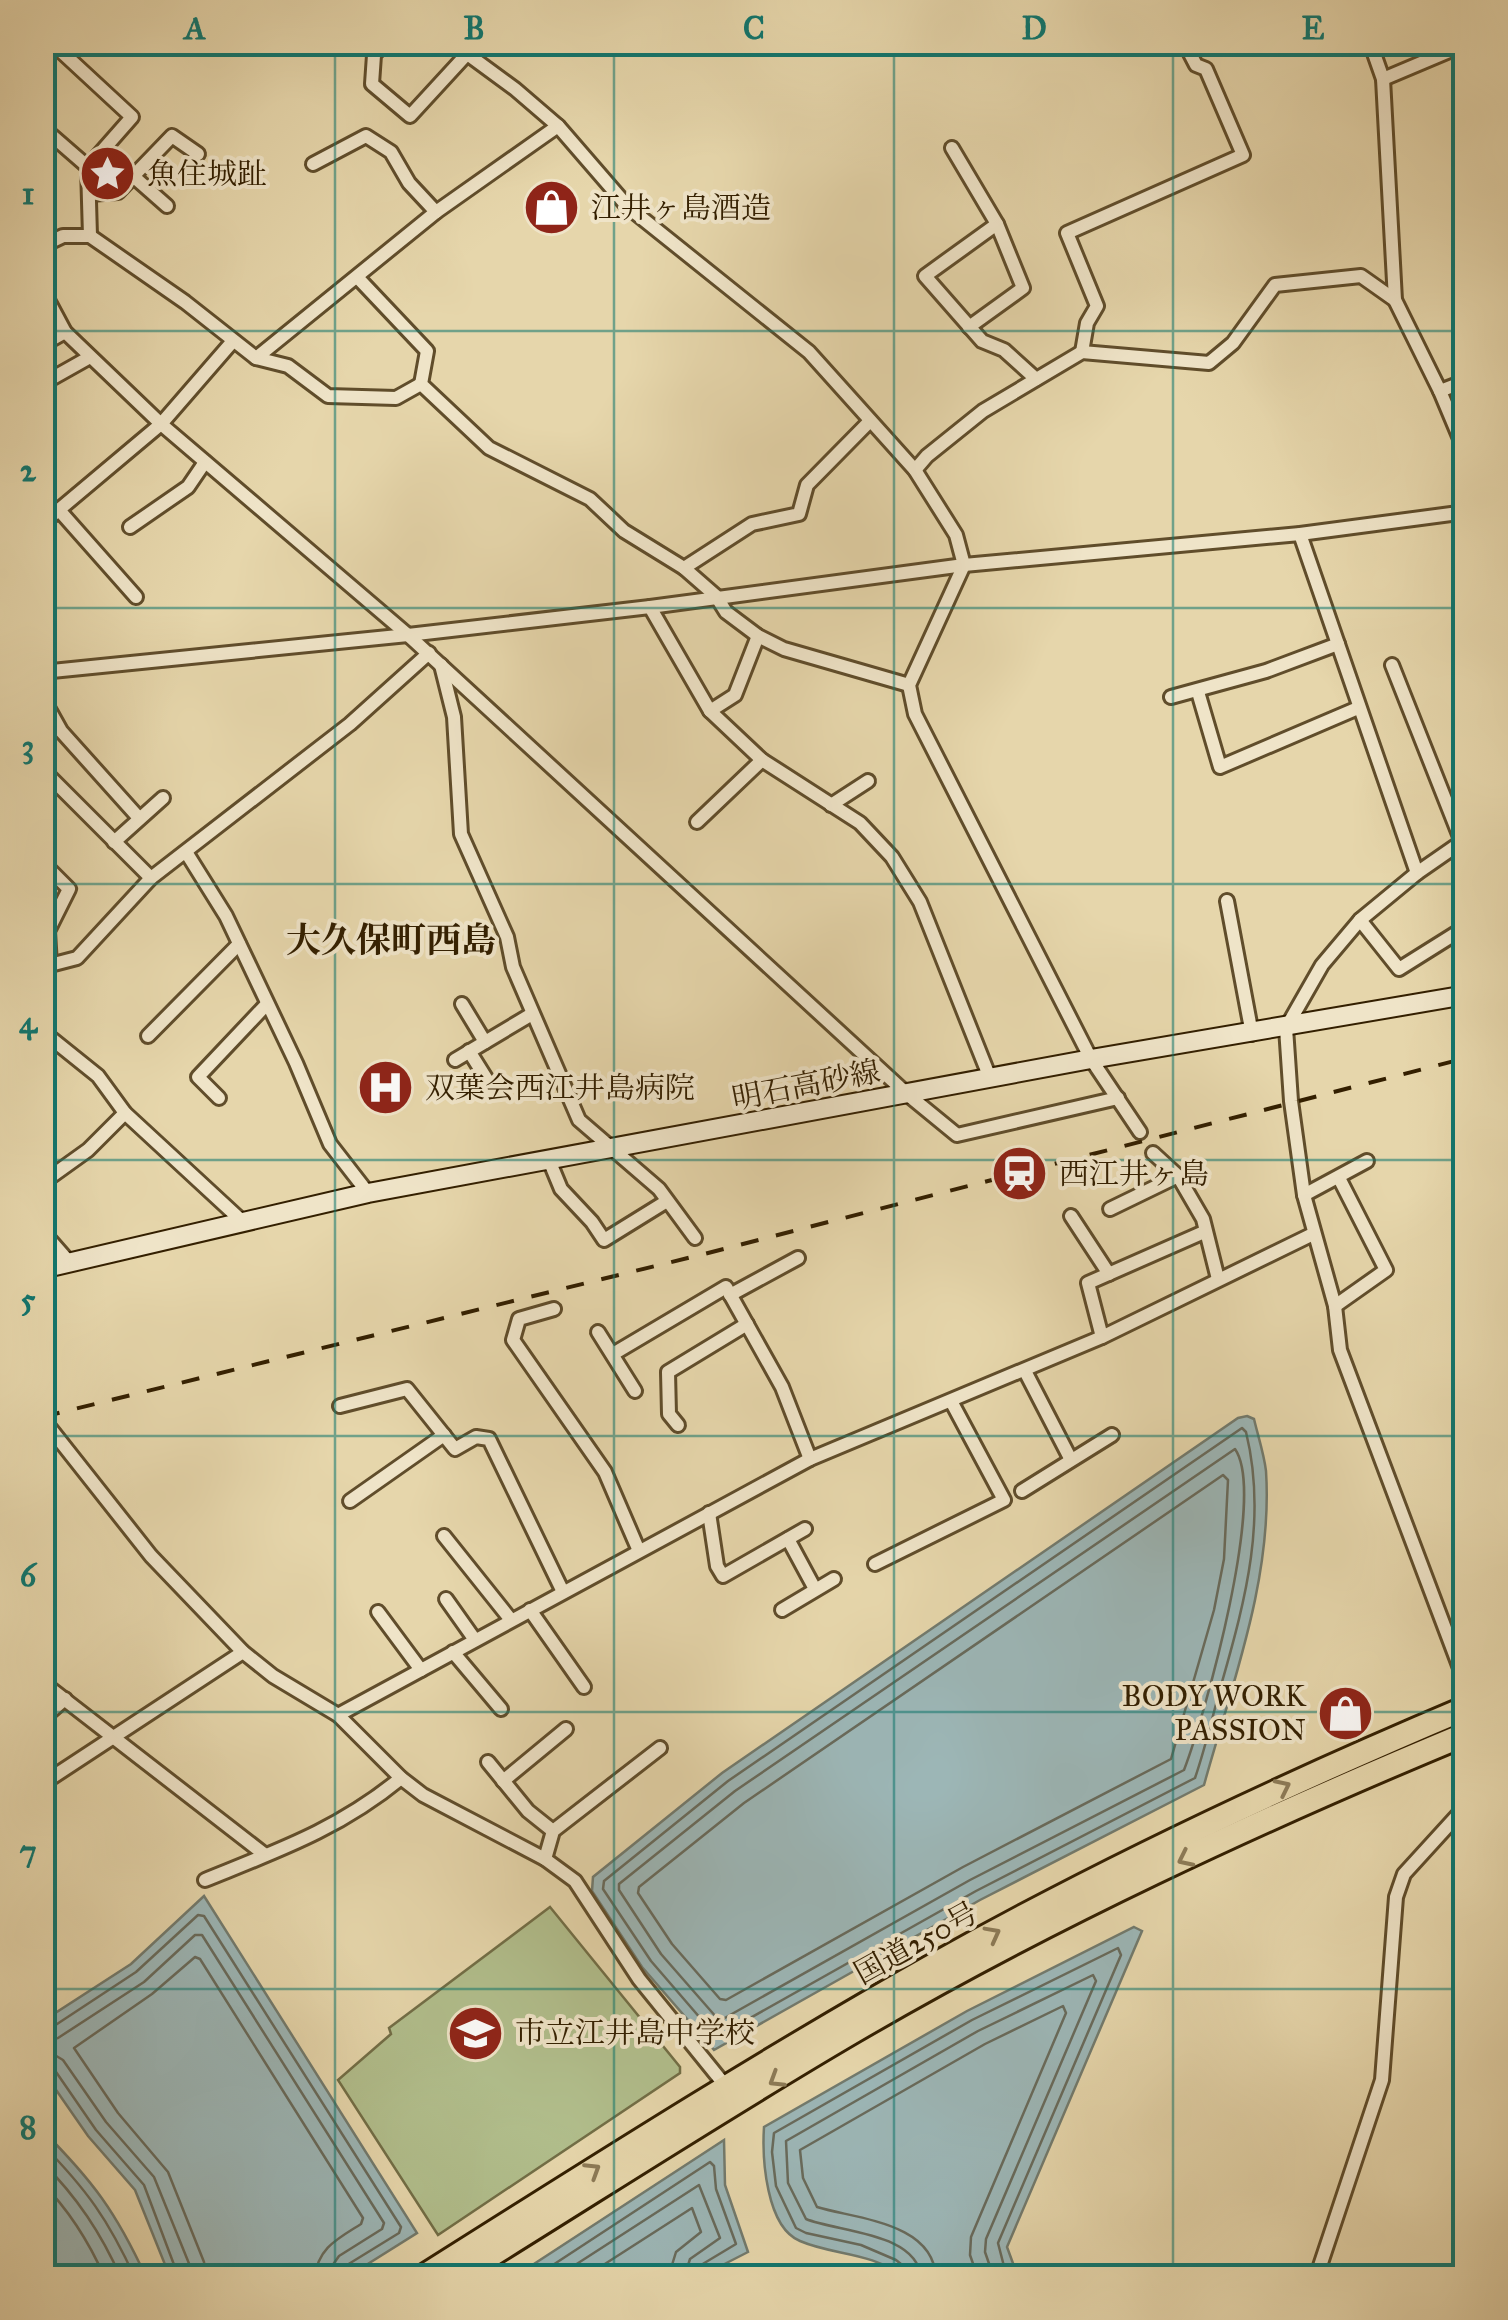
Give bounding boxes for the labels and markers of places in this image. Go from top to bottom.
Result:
place icon: 魚住城趾 [78,144,138,204]
place label: 魚住城趾 [147,156,267,192]
shop icon: 江井ヶ島酒造 [522,178,582,238]
place label: 江井ヶ島酒造 [591,190,771,226]
hospital icon: 双葉会西江井島病院 [356,1058,416,1118]
place label: 双葉会西江井島病院 [425,1070,695,1106]
station icon: 西江井ヶ島 [990,1144,1050,1204]
place label: 西江井ヶ島 [1059,1156,1209,1192]
place label: BODY WORK PASSION [1122,1678,1307,1748]
shop icon: BODY WORK PASSION [1315,1683,1375,1743]
school or university icon: 市立江井島中学校 [446,2003,506,2063]
place label: 市立江井島中学校 [515,2015,755,2051]

